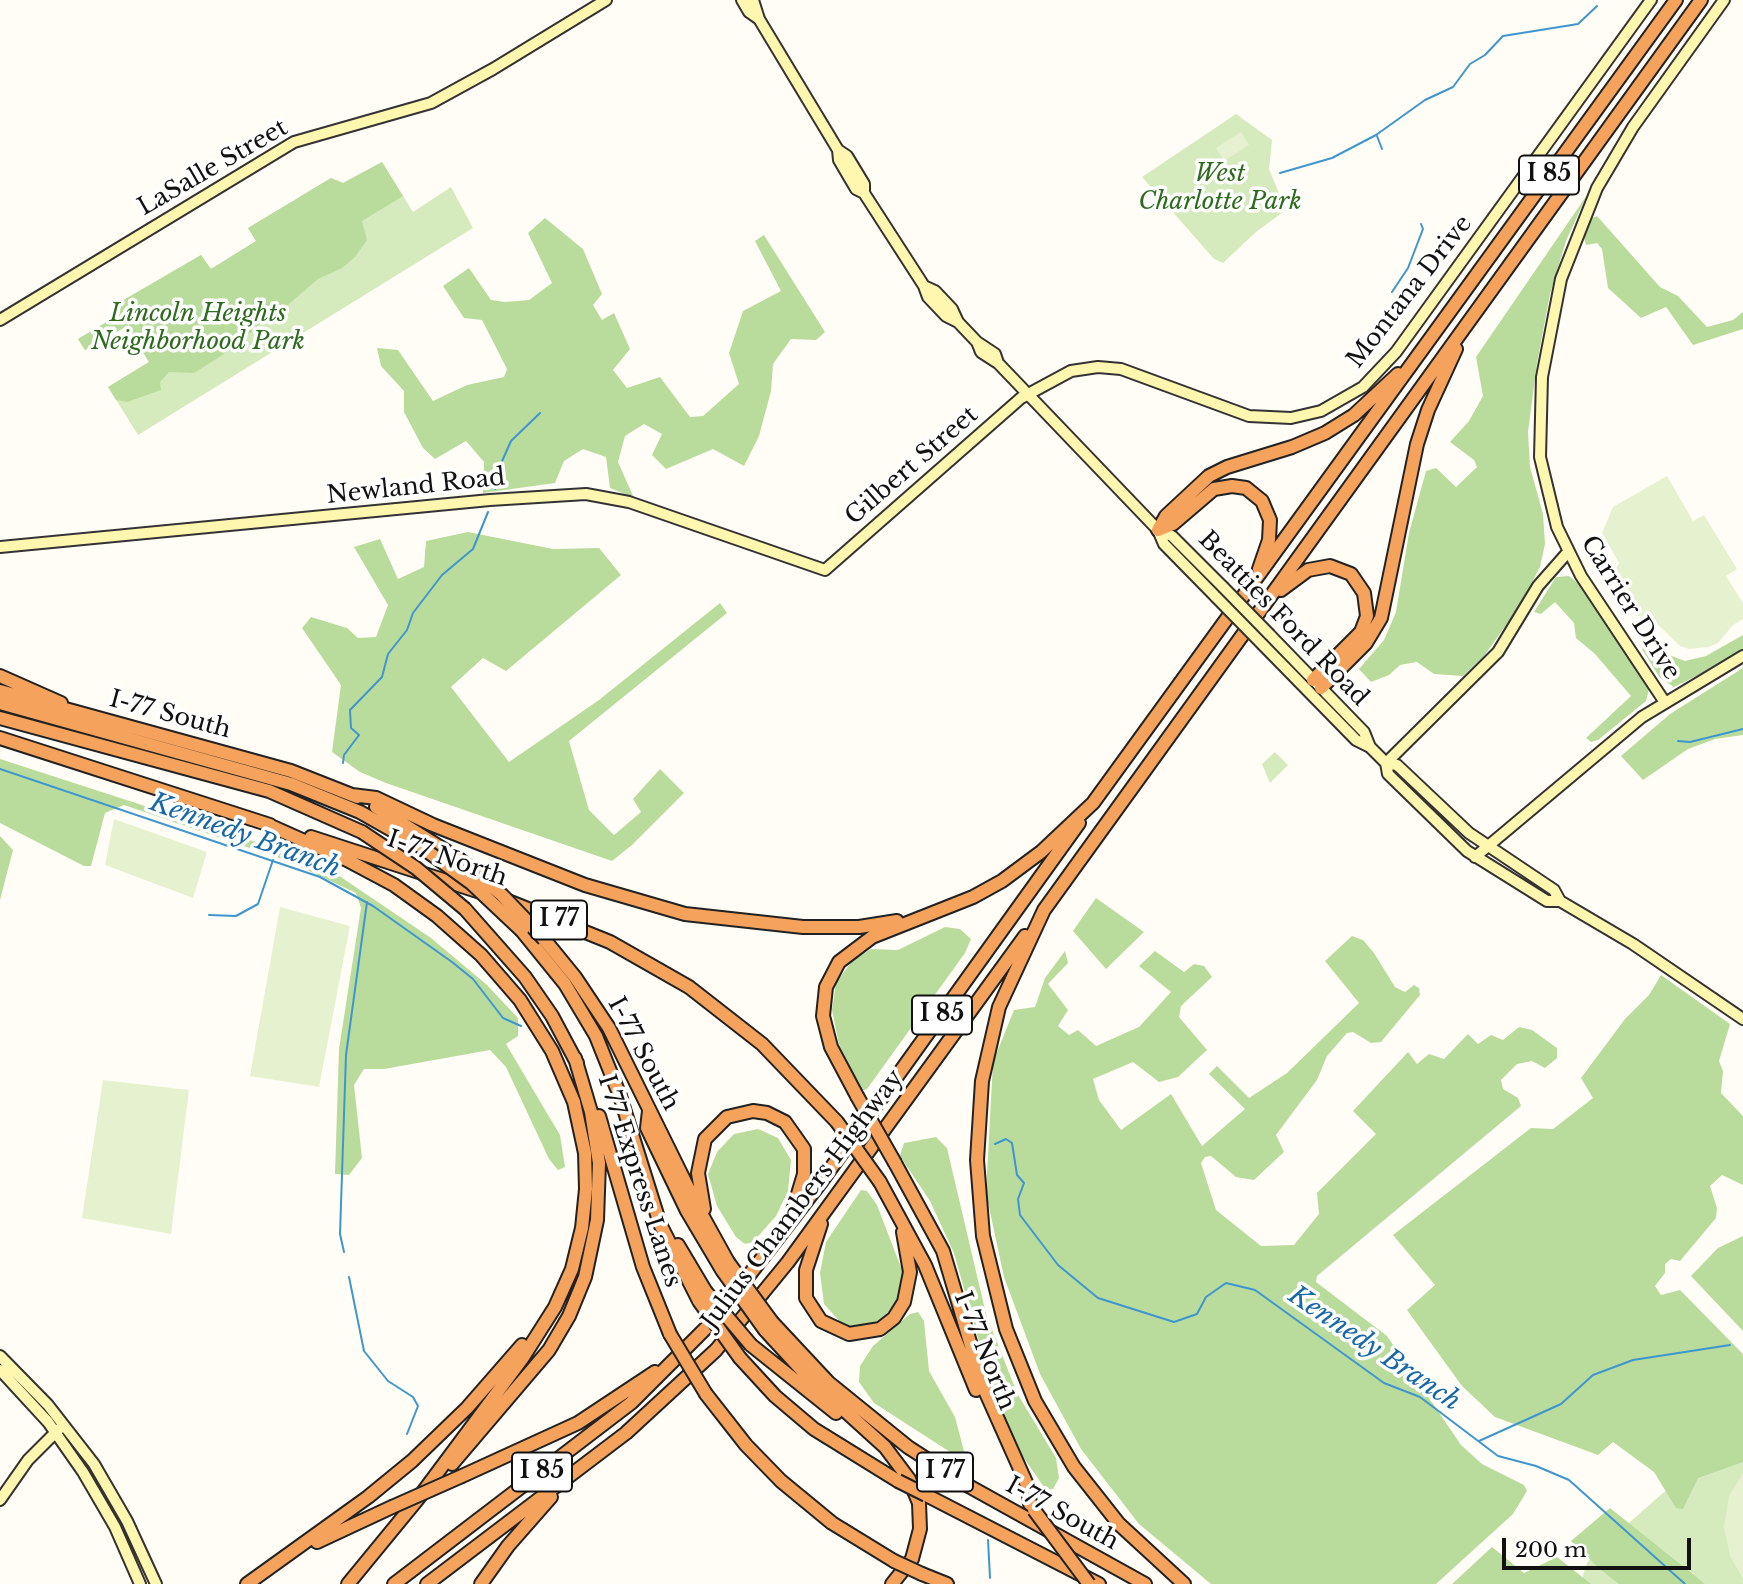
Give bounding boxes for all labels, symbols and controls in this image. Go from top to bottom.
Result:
street label: LaSalle Street [133,114,293,222]
road number: I 85 [1519,156,1579,194]
park label: West Charlotte Park [1138,160,1302,216]
street label: Montana Drive [1342,210,1478,374]
park label: Lincoln Heights Neighborhood Park [91,300,305,356]
street label: Gilbert Street [840,401,984,531]
street label: Newland Road [325,463,507,511]
street label: Beatties Ford Road [1192,525,1374,713]
street label: Carrier Drive [1574,531,1686,685]
street label: I-77 South [106,685,234,745]
water label: Kennedy Branch [146,787,344,885]
street label: I-77 North [383,825,511,893]
road number: I 77 [531,900,587,939]
street label: I-77 South [601,992,685,1116]
road number: I 85 [912,996,972,1034]
street label: Julius Chambers Highway [696,1065,910,1335]
street label: I 77 Express Lanes [591,1071,687,1291]
water label: Kennedy Branch [1282,1280,1466,1418]
street label: I-77 North [947,1288,1021,1414]
road number: I 85 [512,1452,572,1492]
road number: I 77 [917,1452,973,1492]
street label: I-77 South [1001,1471,1123,1557]
scale bar [1505,1524,1694,1568]
text: 200 m [1515,1537,1586,1563]

